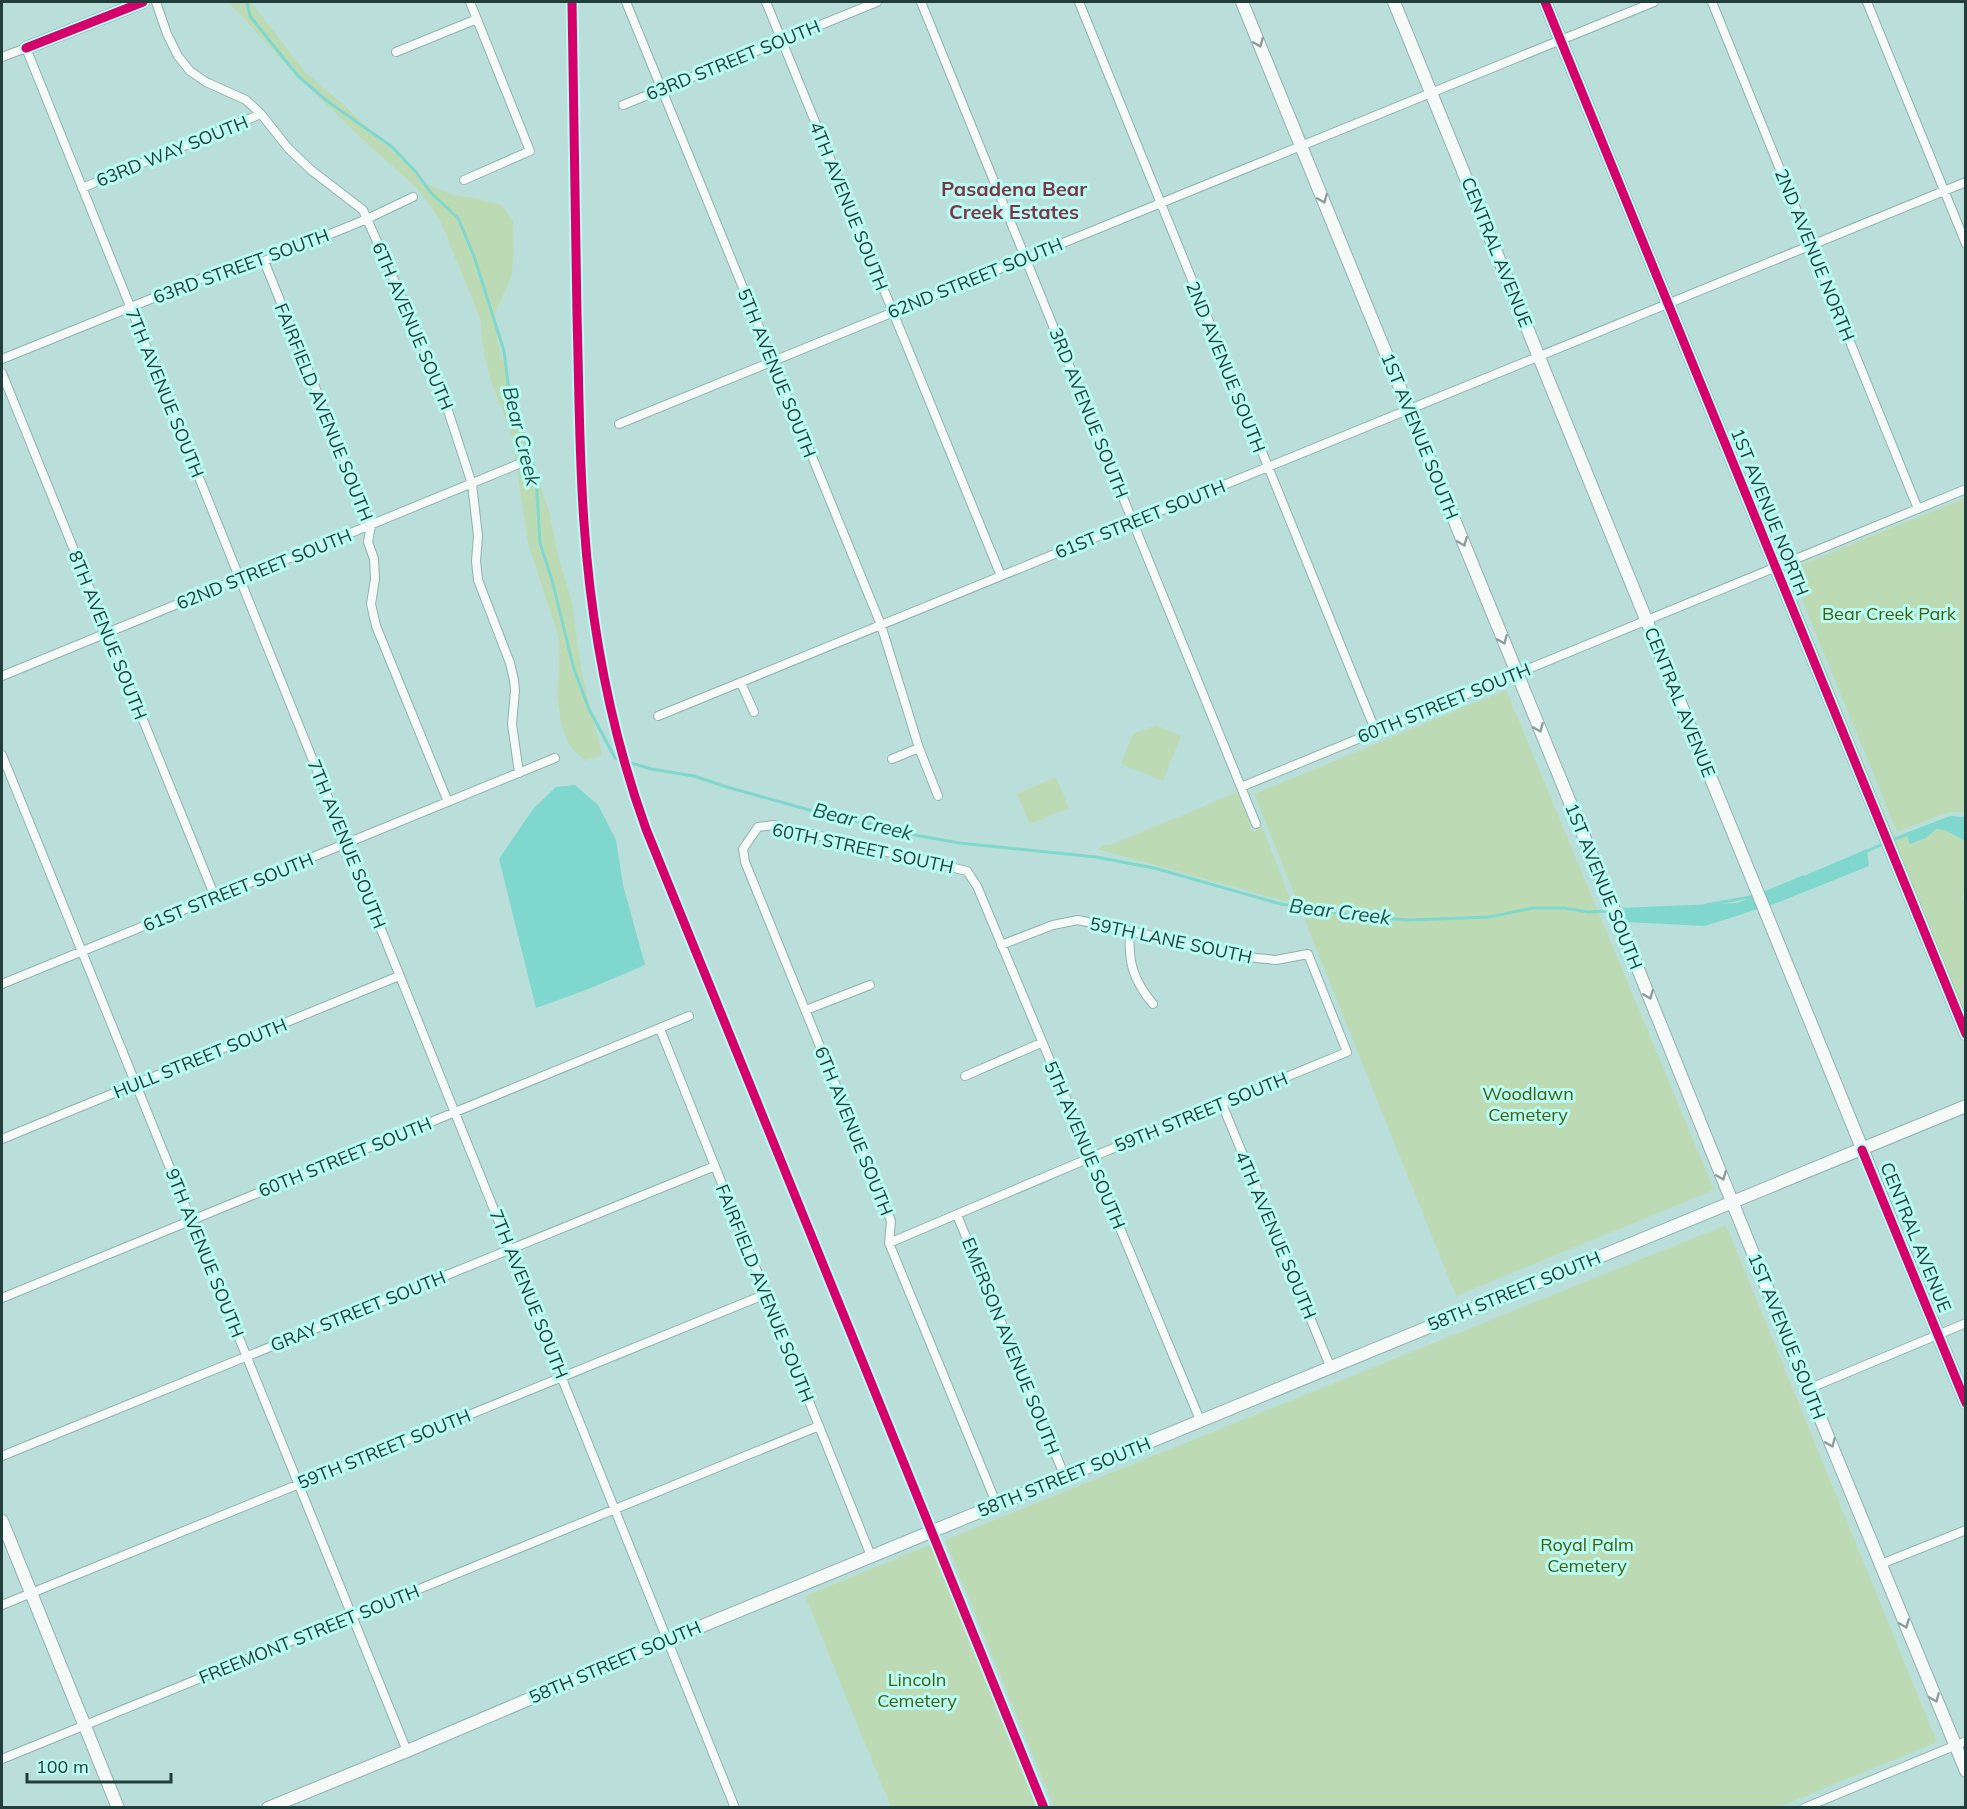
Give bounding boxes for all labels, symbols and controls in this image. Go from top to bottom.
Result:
street label: 63RD STREET SOUTH [643,15,823,105]
one-way arrow [1252,37,1264,48]
street label: 63RD WAY SOUTH [93,110,251,192]
street label: 4TH AVENUE SOUTH [805,118,893,294]
street label: 2ND AVENUE NORTH [1770,166,1860,344]
street label: CENTRAL AVENUE [1456,174,1538,330]
district label: Pasadena Bear Creek Estates [941,176,1087,224]
one-way arrow [1316,193,1328,204]
street label: 63RD STREET SOUTH [150,223,332,309]
street label: 62ND STREET SOUTH [884,232,1066,324]
street label: 6TH AVENUE SOUTH [367,239,459,413]
street label: 2ND AVENUE SOUTH [1181,278,1271,456]
street label: 5TH AVENUE SOUTH [733,285,821,461]
street label: FAIRFIELD AVENUE SOUTH [270,300,378,524]
street label: 7TH AVENUE SOUTH [121,305,209,481]
street label: 3RD AVENUE SOUTH [1044,325,1134,501]
street label: 1ST AVENUE SOUTH [1376,349,1464,523]
water label: Bear Creek [498,384,547,489]
street label: 1ST AVENUE NORTH [1726,425,1814,599]
street label: 61ST STREET SOUTH [1051,474,1229,564]
street label: 62ND STREET SOUTH [173,523,355,615]
one-way arrow [1456,536,1468,547]
street label: 8TH AVENUE SOUTH [64,547,152,723]
park label: Bear Creek Park [1822,602,1957,625]
street label: CENTRAL AVENUE [1639,624,1721,780]
one-way arrow [1496,634,1508,645]
street label: 60TH STREET SOUTH [1354,658,1534,748]
one-way arrow [1532,721,1544,732]
street label: 7TH AVENUE SOUTH [303,756,391,932]
water label: Bear Creek [811,797,916,846]
street label: 1ST AVENUE SOUTH [1560,799,1648,973]
street label: 60TH STREET SOUTH [770,818,956,878]
street label: 61ST STREET SOUTH [139,847,317,937]
water label: Bear Creek [1288,892,1393,930]
street label: 59TH LANE SOUTH [1088,912,1254,968]
one-way arrow [1642,989,1654,1000]
street label: HULL STREET SOUTH [110,1013,290,1103]
street label: 6TH AVENUE SOUTH [810,1043,898,1219]
street label: 5TH AVENUE SOUTH [1039,1058,1131,1232]
street label: 59TH STREET SOUTH [1111,1067,1291,1157]
park label: Woodlawn Cemetery [1482,1082,1574,1126]
street label: 60TH STREET SOUTH [255,1112,435,1202]
street label: 4TH AVENUE SOUTH [1230,1148,1322,1322]
street label: CENTRAL AVENUE [1875,1159,1957,1315]
street label: 9TH AVENUE SOUTH [161,1165,249,1341]
one-way arrow [1715,1170,1727,1181]
street label: FAIRFIELD AVENUE SOUTH [711,1181,819,1405]
street label: 7TH AVENUE SOUTH [485,1206,573,1382]
street label: EMERSON AVENUE SOUTH [957,1234,1065,1458]
street label: 58TH STREET SOUTH [1424,1246,1604,1336]
street label: 1ST AVENUE SOUTH [1743,1249,1831,1423]
street label: GRAY STREET SOUTH [267,1265,449,1357]
street label: 59TH STREET SOUTH [294,1404,474,1494]
street label: 58TH STREET SOUTH [974,1432,1154,1522]
one-way arrow [1824,1437,1836,1448]
park label: Royal Palm Cemetery [1540,1533,1634,1577]
street label: FREEMONT STREET SOUTH [195,1579,423,1689]
street label: 58TH STREET SOUTH [526,1615,704,1709]
one-way arrow [1898,1617,1910,1628]
park label: Lincoln Cemetery [877,1668,957,1712]
one-way arrow [1928,1691,1940,1702]
scale bar [27,1746,171,1784]
text: 100 m [36,1755,89,1778]

